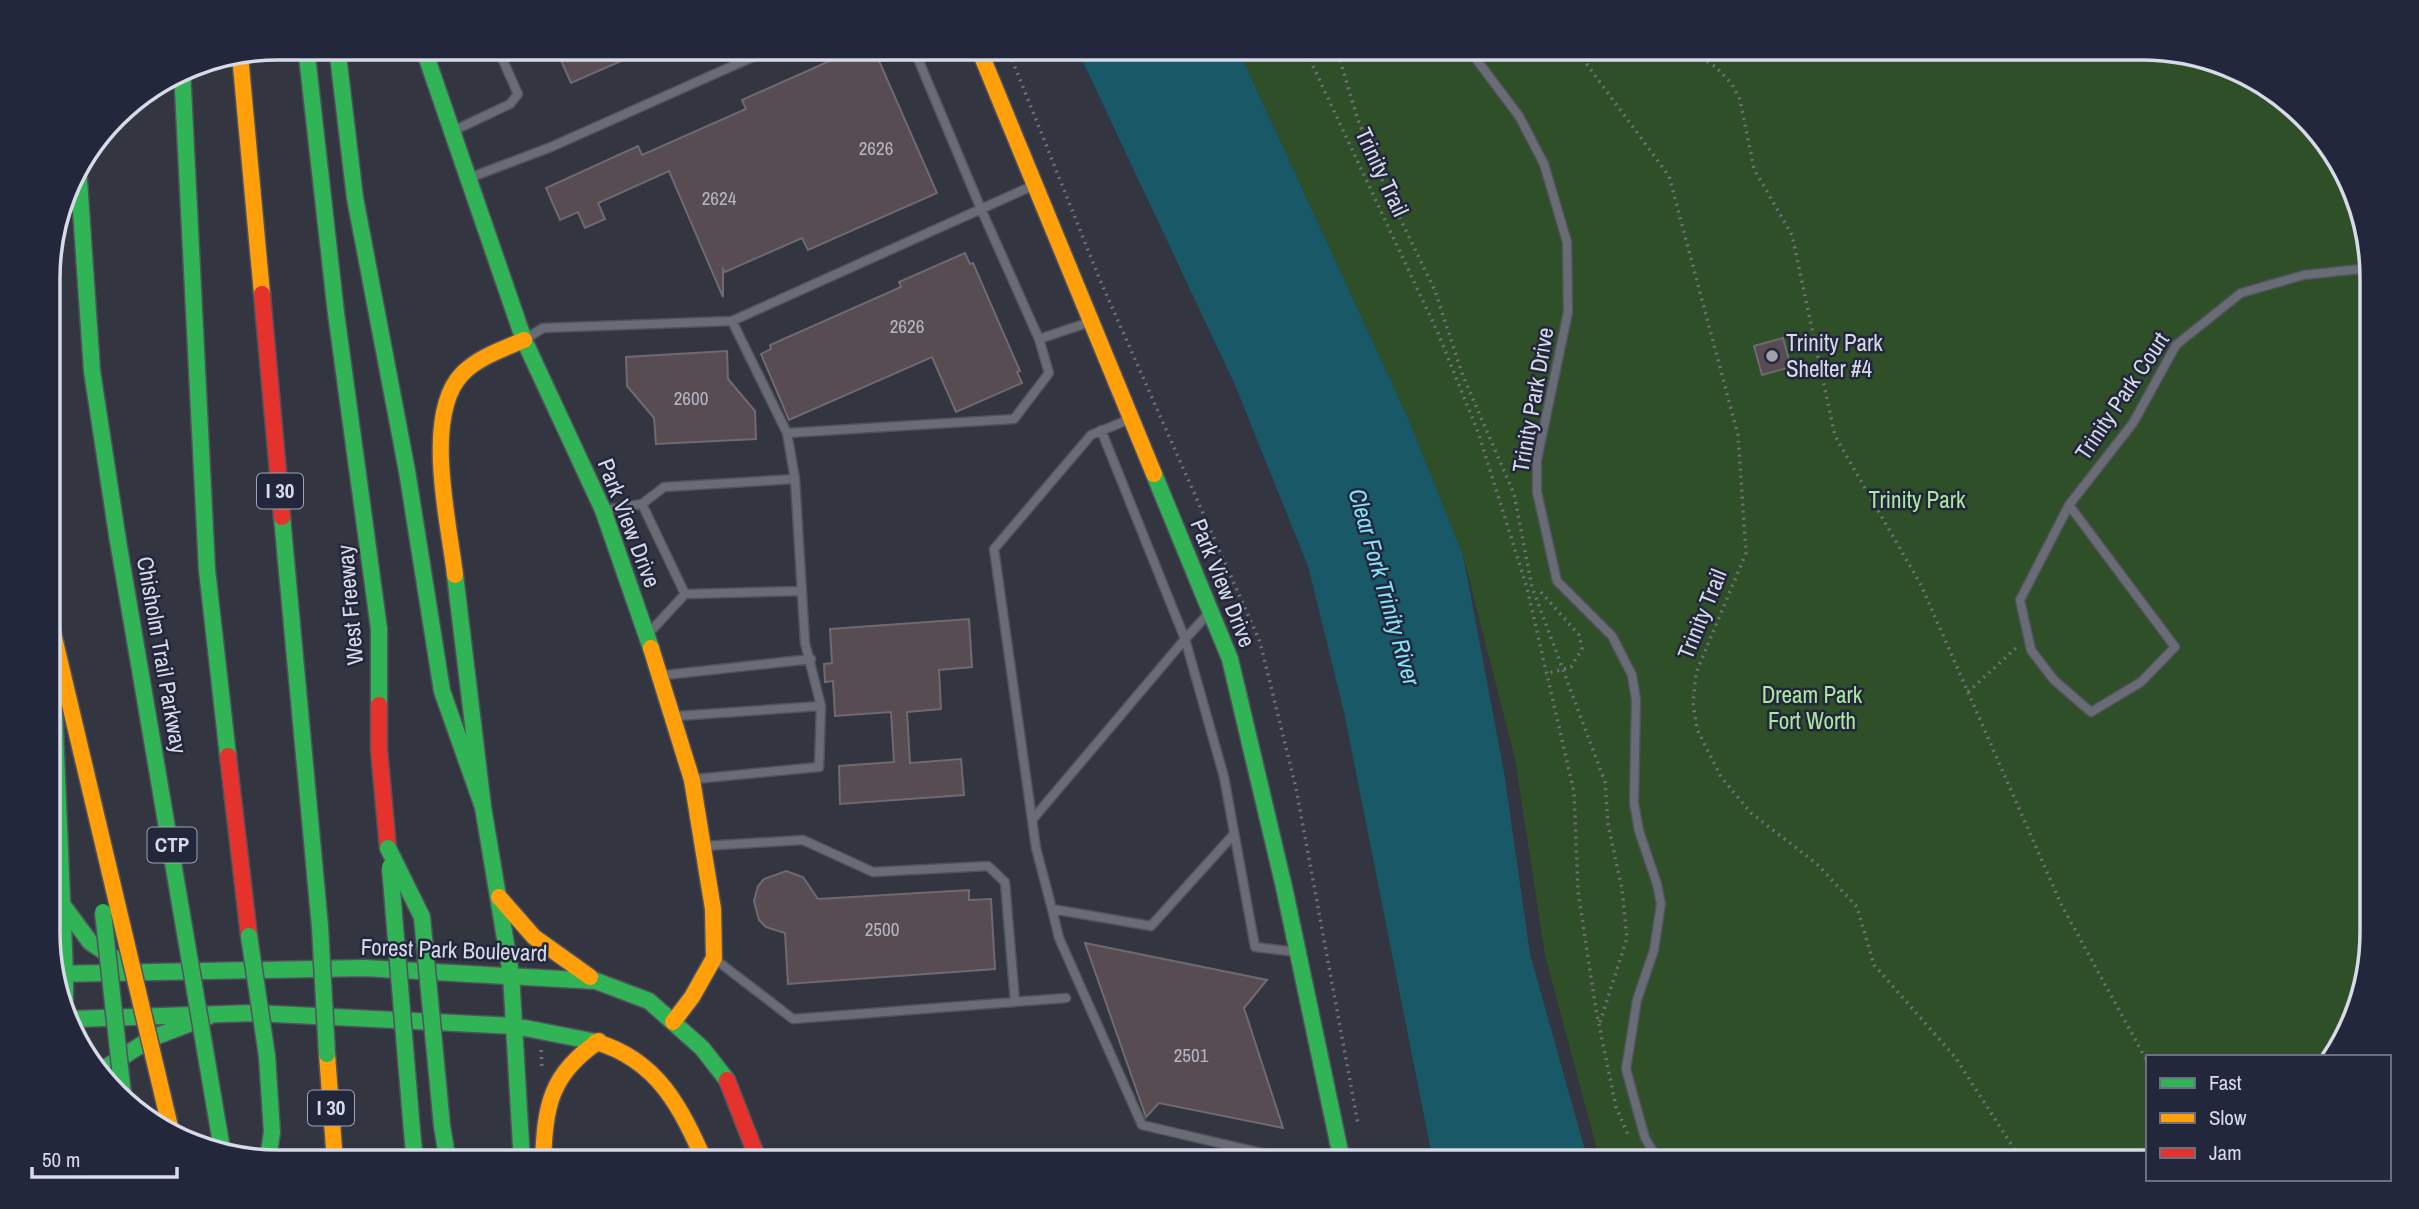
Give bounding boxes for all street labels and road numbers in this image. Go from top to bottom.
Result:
street label: Trinity Trail [1348,122,1417,221]
street label: Trinity Park Drive [1504,325,1561,475]
street label: Trinity Park Court [2067,326,2176,466]
street label: Park View Drive [591,454,668,592]
road number: I 30 [257,474,303,508]
street label: Park View Drive [1184,514,1263,652]
street label: West Freeway [329,543,370,666]
street label: Chisholm Trail Parkway [130,554,195,756]
street label: Trinity Trail [1669,564,1734,664]
road number: CTP [148,828,196,862]
street label: Forest Park Boulevard [360,931,548,968]
road number: I 30 [308,1090,354,1126]

